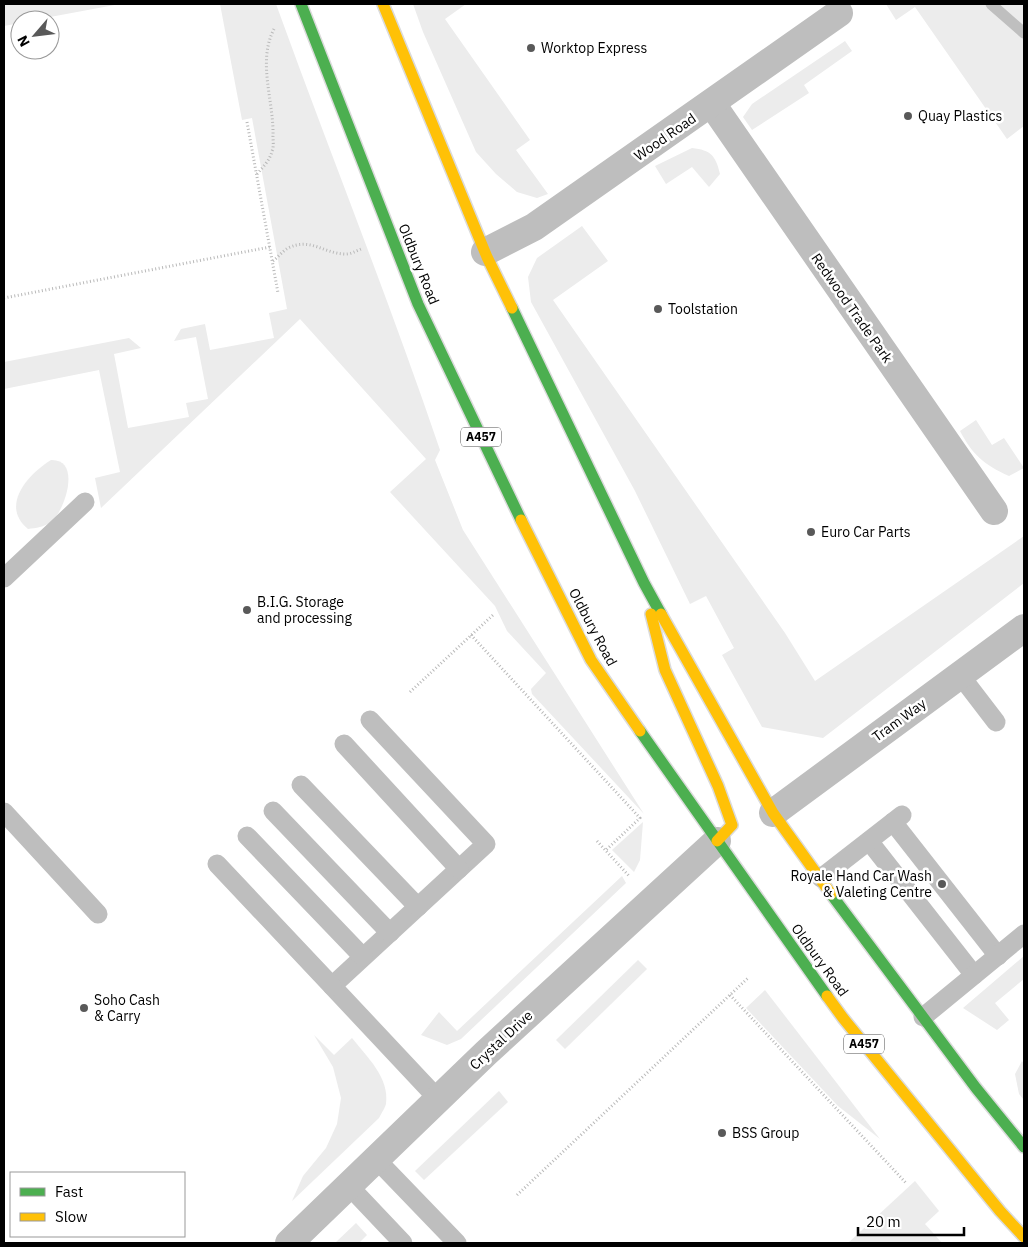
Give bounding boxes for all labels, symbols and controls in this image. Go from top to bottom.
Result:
north arrow [10,10,60,60]
text: N [13,32,34,50]
place label: Worktop Express [541,39,647,57]
marker: Worktop Express [525,42,537,54]
place label: Quay Plastics [918,107,1003,125]
street label: Wood Road [631,109,699,165]
marker: Quay Plastics [902,110,914,122]
street label: Oldbury Road [395,221,443,307]
street label: Redwood Trade Park [807,250,897,367]
place label: Toolstation [668,300,738,318]
marker: Toolstation [652,303,664,315]
road number: A457 [461,428,501,447]
place label: Euro Car Parts [821,523,911,541]
marker: Euro Car Parts [805,526,817,538]
street label: Oldbury Road [565,585,621,669]
place label: B.I.G. Storage and processing [257,593,353,627]
marker: B.I.G. Storage and processing [241,604,253,616]
street label: Tram Way [869,694,929,746]
place label: Royale Hand Car Wash & Valeting Centre [790,867,932,901]
marker: Royale Hand Car Wash & Valeting Centre [936,878,948,890]
street label: Oldbury Road [788,920,852,1000]
place label: Soho Cash & Carry [94,991,160,1025]
marker: Soho Cash & Carry [78,1002,90,1014]
street label: Crystal Drive [466,1006,536,1074]
road number: A457 [844,1034,884,1054]
place label: BSS Group [732,1124,799,1142]
marker: BSS Group [716,1127,728,1139]
legend [10,1172,185,1237]
text: Fast [55,1182,83,1201]
scale bar [858,1204,964,1236]
text: Slow [55,1207,88,1226]
text: 20 m [866,1212,901,1231]

